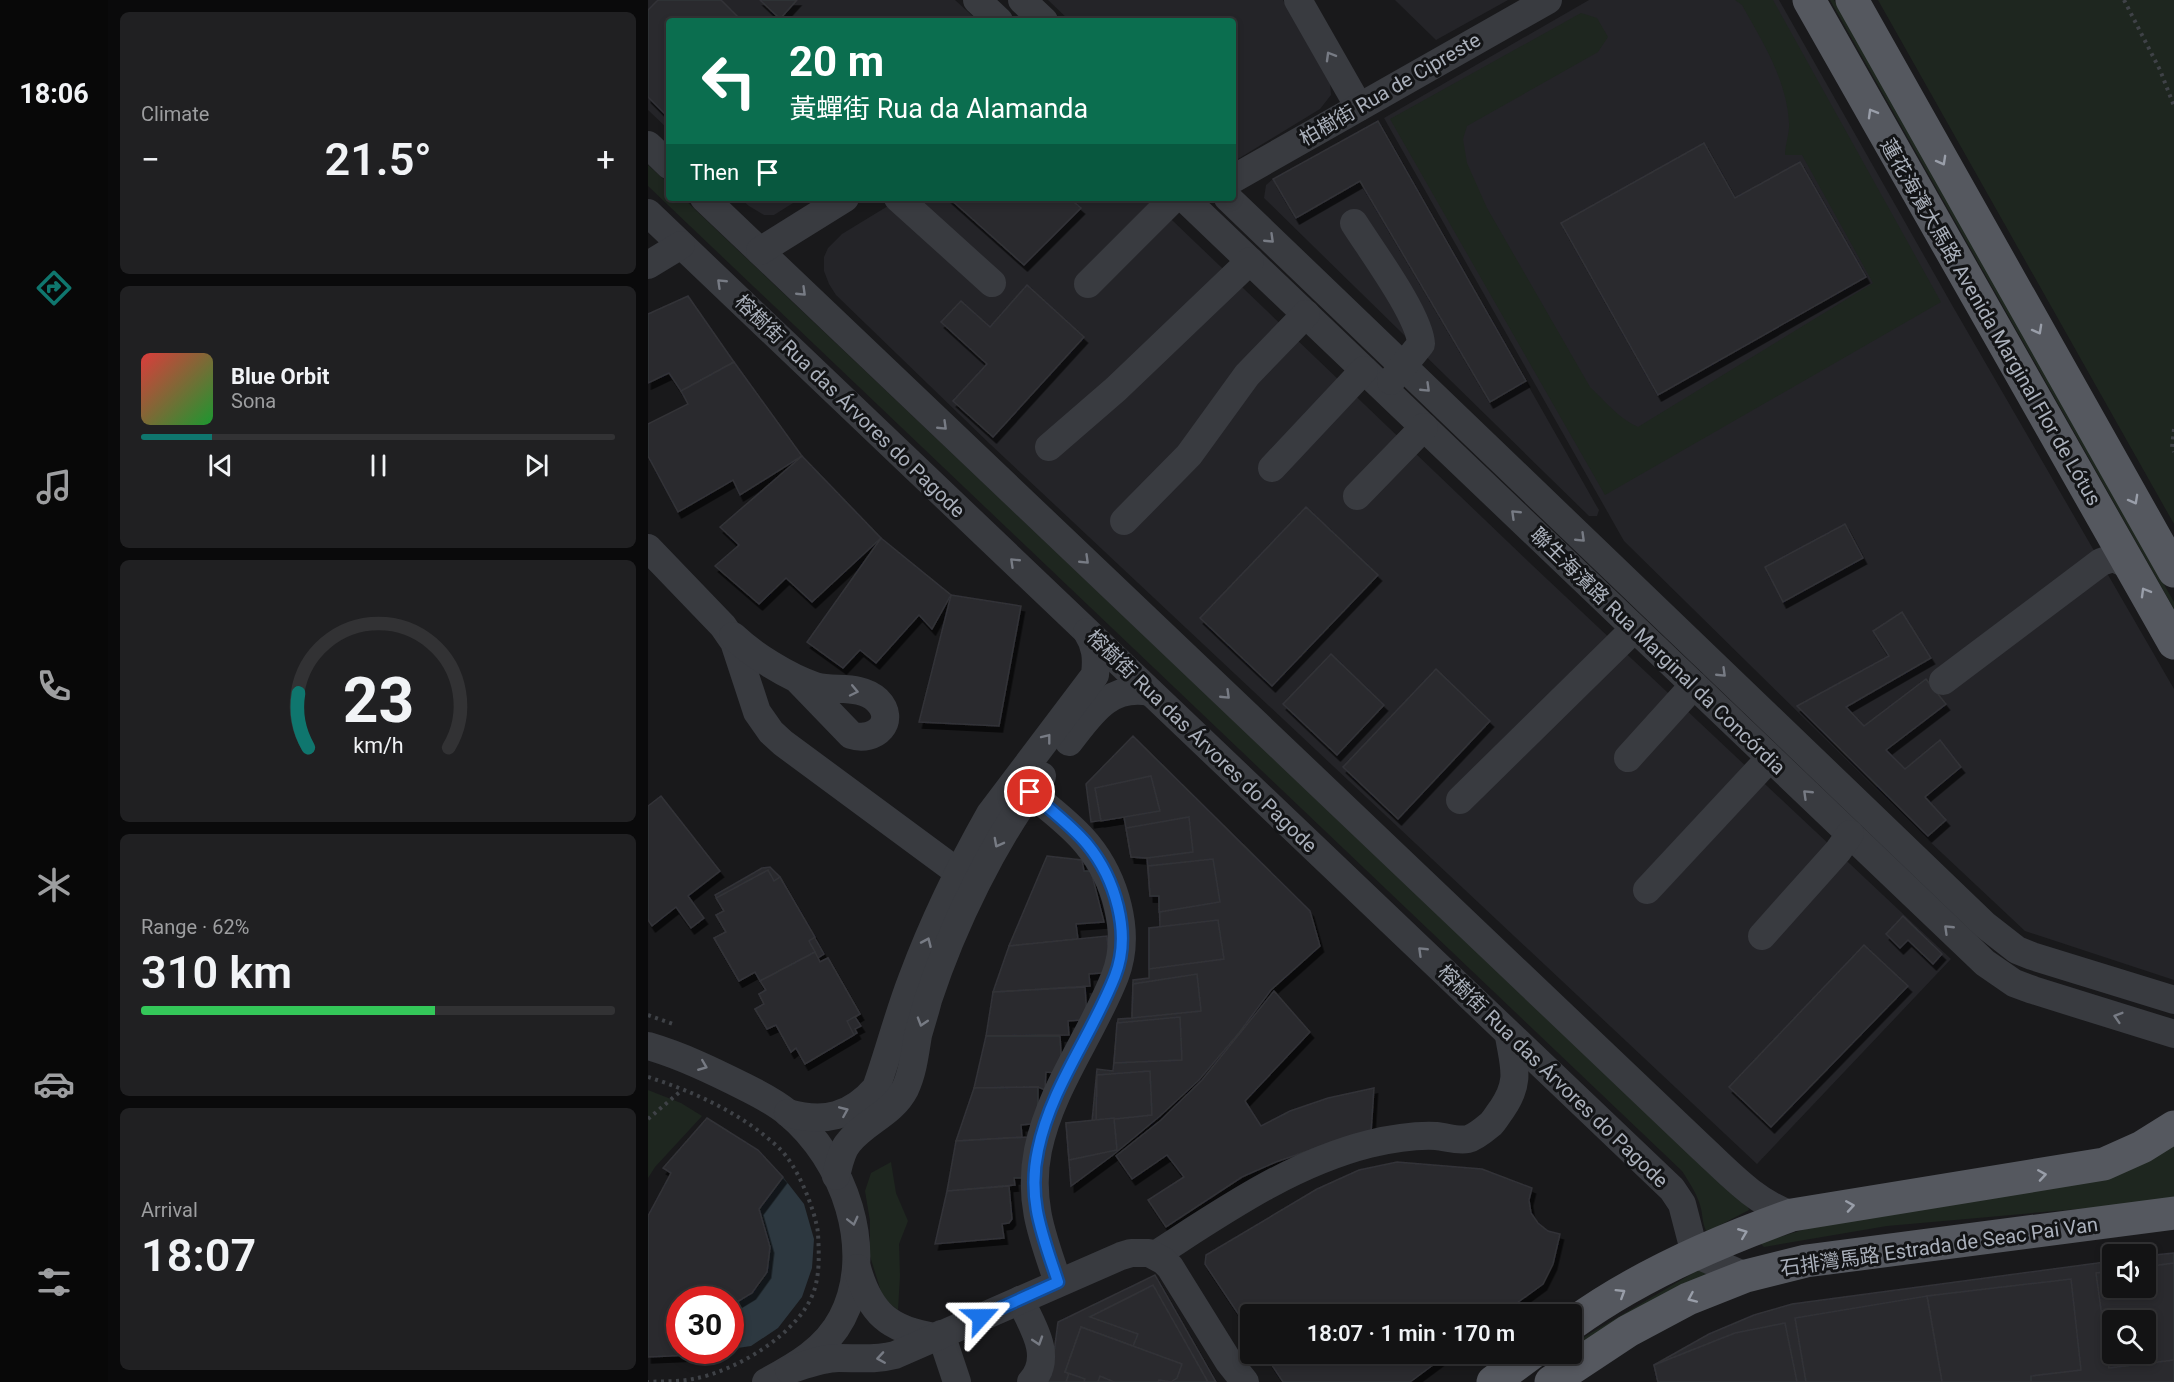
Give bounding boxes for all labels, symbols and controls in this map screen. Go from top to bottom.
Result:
street label: 柏樹街 Rua de Cipreste [1295,27,1485,151]
text: 20 m [789,37,884,86]
icon: left [690,42,768,120]
one-way arrow [1326,52,1337,62]
text: 18:06 [19,78,89,110]
text: 黃蟬街 Rua da Alamanda [789,93,1088,125]
text: Climate [141,102,209,126]
one-way arrow [1868,108,1880,119]
text: 21.5° [324,133,432,186]
street label: 蓮花海濱大馬路 Avenida Marginal Flor de Lótus [1876,134,2106,510]
text: − [141,140,160,179]
text: + [596,140,615,179]
one-way arrow [1935,155,1947,165]
icon: arrive [751,156,784,189]
text: Then [690,160,739,185]
one-way arrow [1262,231,1273,242]
icon: directions [33,267,75,309]
one-way arrow [717,279,728,290]
one-way arrow [795,284,806,295]
street label: 榕樹街 Rua das Árvores do Pagode [730,289,970,523]
one-way arrow [2031,324,2043,335]
text: Blue Orbit [231,364,329,389]
one-way arrow [1419,381,1429,392]
text: Sona [231,389,276,413]
one-way arrow [937,419,947,430]
icon: previous [204,449,237,482]
icon: pause [362,449,395,482]
icon: next [520,449,553,482]
icon: music [33,466,75,508]
one-way arrow [2127,494,2138,504]
one-way arrow [1511,510,1521,521]
street label: 聯生海濱路 Rua Marginal da Concórdia [1526,523,1790,779]
one-way arrow [1574,530,1585,541]
one-way arrow [1077,553,1088,564]
one-way arrow [1011,559,1022,570]
one-way arrow [2141,588,2152,599]
street label: 榕樹街 Rua das Árvores do Pagode [1082,624,1322,858]
text: 23 [342,664,414,737]
icon: phone [33,665,75,707]
one-way arrow [1715,665,1726,676]
one-way arrow [849,684,859,697]
one-way arrow [1219,688,1229,699]
text: km/h [353,733,403,758]
one-way arrow [1039,734,1050,745]
pin [1004,766,1055,817]
icon: arrive [1013,775,1046,808]
one-way arrow [1804,790,1814,801]
one-way arrow [994,837,1005,848]
icon: climate [33,864,75,906]
text: Range · 62% [141,915,249,939]
one-way arrow [1945,925,1955,936]
one-way arrow [920,937,932,948]
text: 310 km [141,946,292,999]
one-way arrow [1418,947,1429,958]
street label: 榕樹街 Rua das Árvores do Pagode [1433,959,1673,1193]
one-way arrow [2113,1012,2124,1024]
one-way arrow [917,1016,929,1027]
one-way arrow [697,1059,708,1071]
icon: car [33,1063,75,1105]
one-way arrow [838,1106,849,1118]
one-way arrow [2038,1170,2047,1182]
text: Arrival [141,1198,198,1222]
one-way arrow [1845,1201,1854,1213]
street label: 石排灣馬路 Estrada de Seac Pai Van [1779,1212,2099,1280]
one-way arrow [845,1216,858,1226]
one-way arrow [1737,1228,1748,1240]
text: 18:07 [141,1229,256,1282]
map controls [2102,1244,2156,1364]
button: sound [2102,1244,2156,1298]
icon: filters [33,1261,75,1303]
position arrow [949,1285,1013,1349]
speed limit sign: 30 [666,1286,744,1364]
one-way arrow [1615,1288,1625,1300]
one-way arrow [1687,1291,1698,1303]
button: search [2102,1310,2156,1364]
text: 18:07 · 1 min · 170 m [1307,1321,1515,1346]
one-way arrow [1031,1335,1044,1346]
one-way arrow [876,1351,886,1364]

